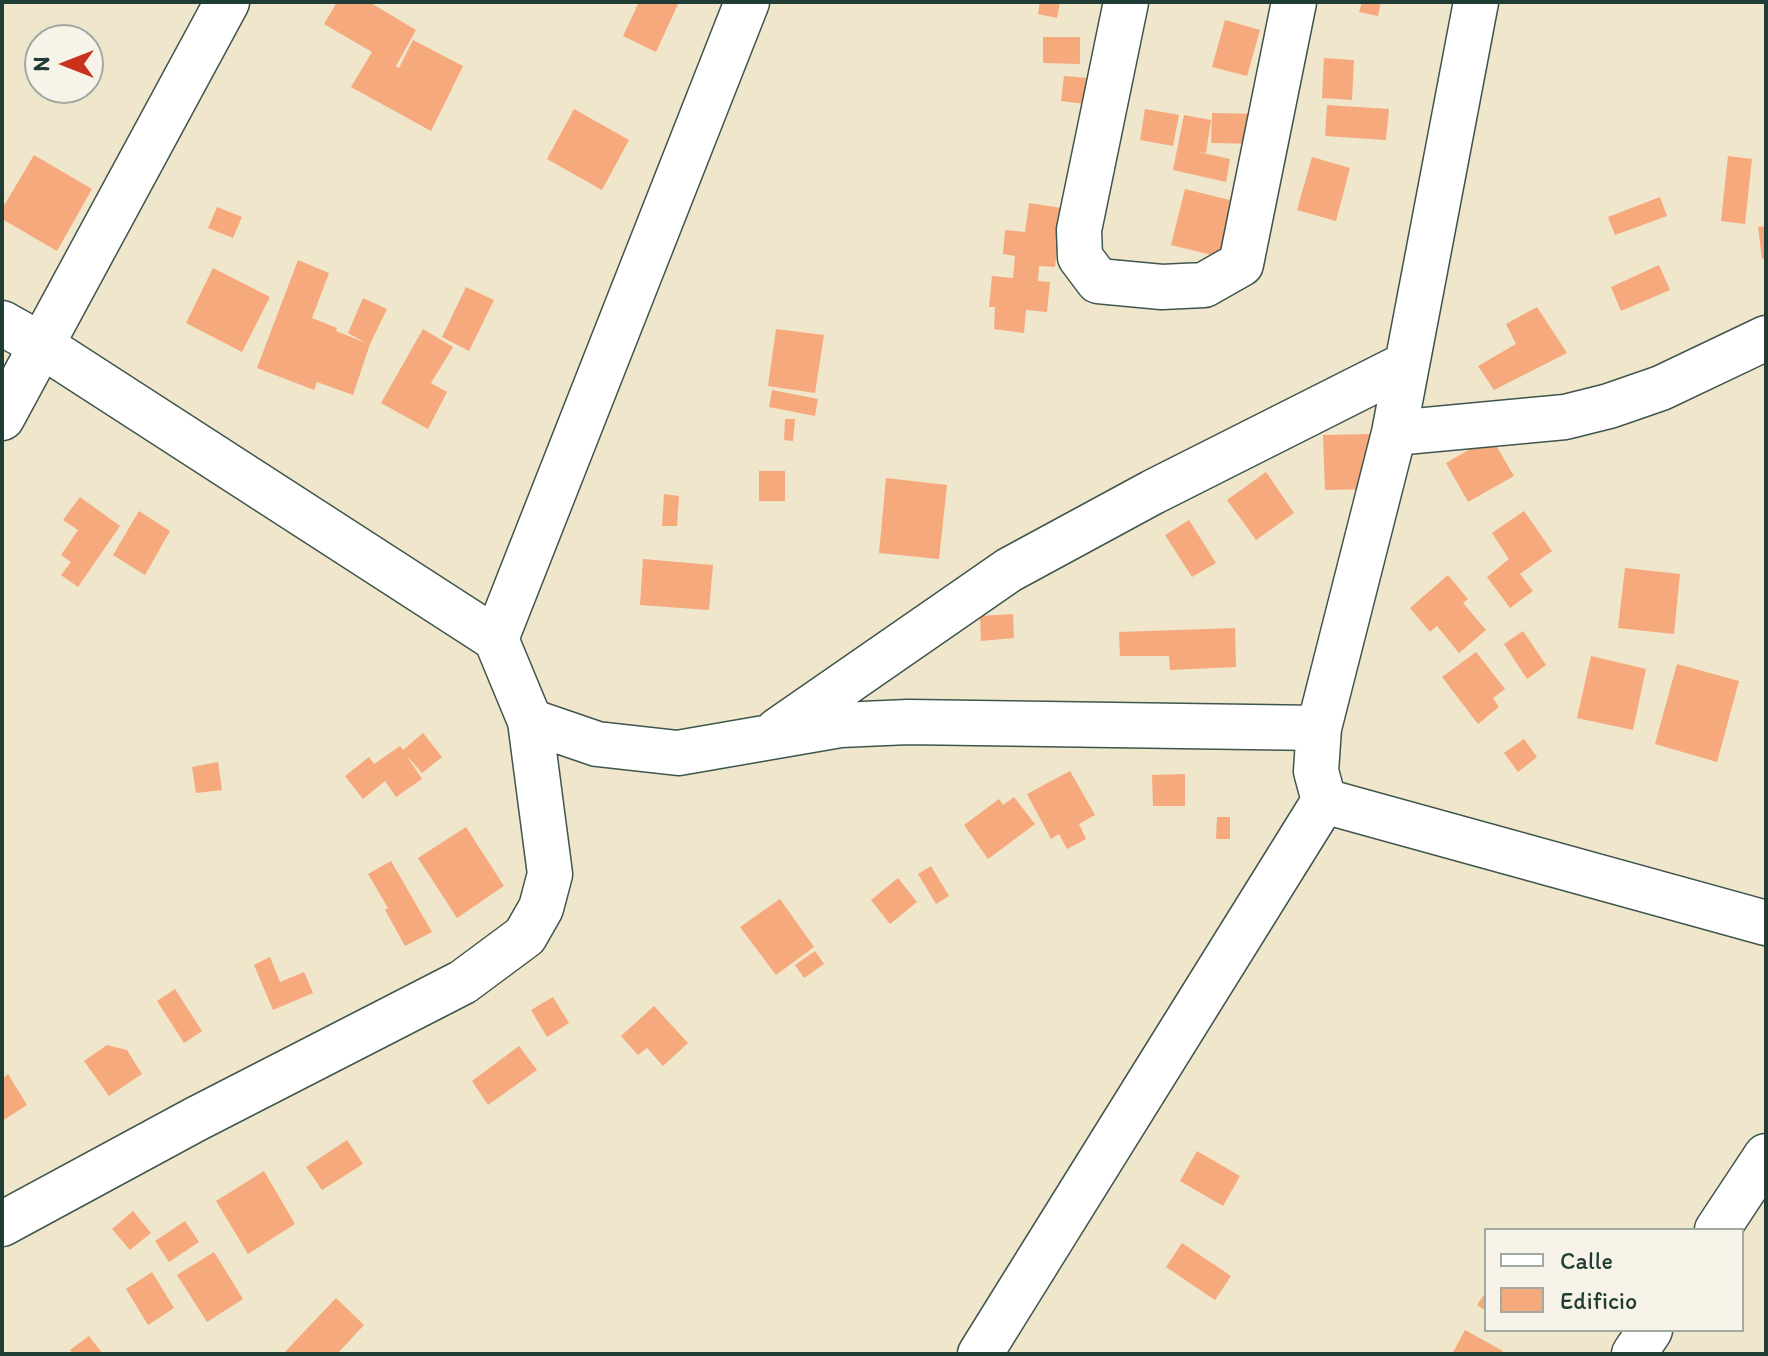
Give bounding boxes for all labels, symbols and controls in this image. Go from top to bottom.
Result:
north arrow [24,24,104,104]
text: N [28,57,55,71]
legend [1484,1228,1744,1332]
text: Calle [1560,1246,1613,1275]
text: Edificio [1560,1286,1637,1315]

